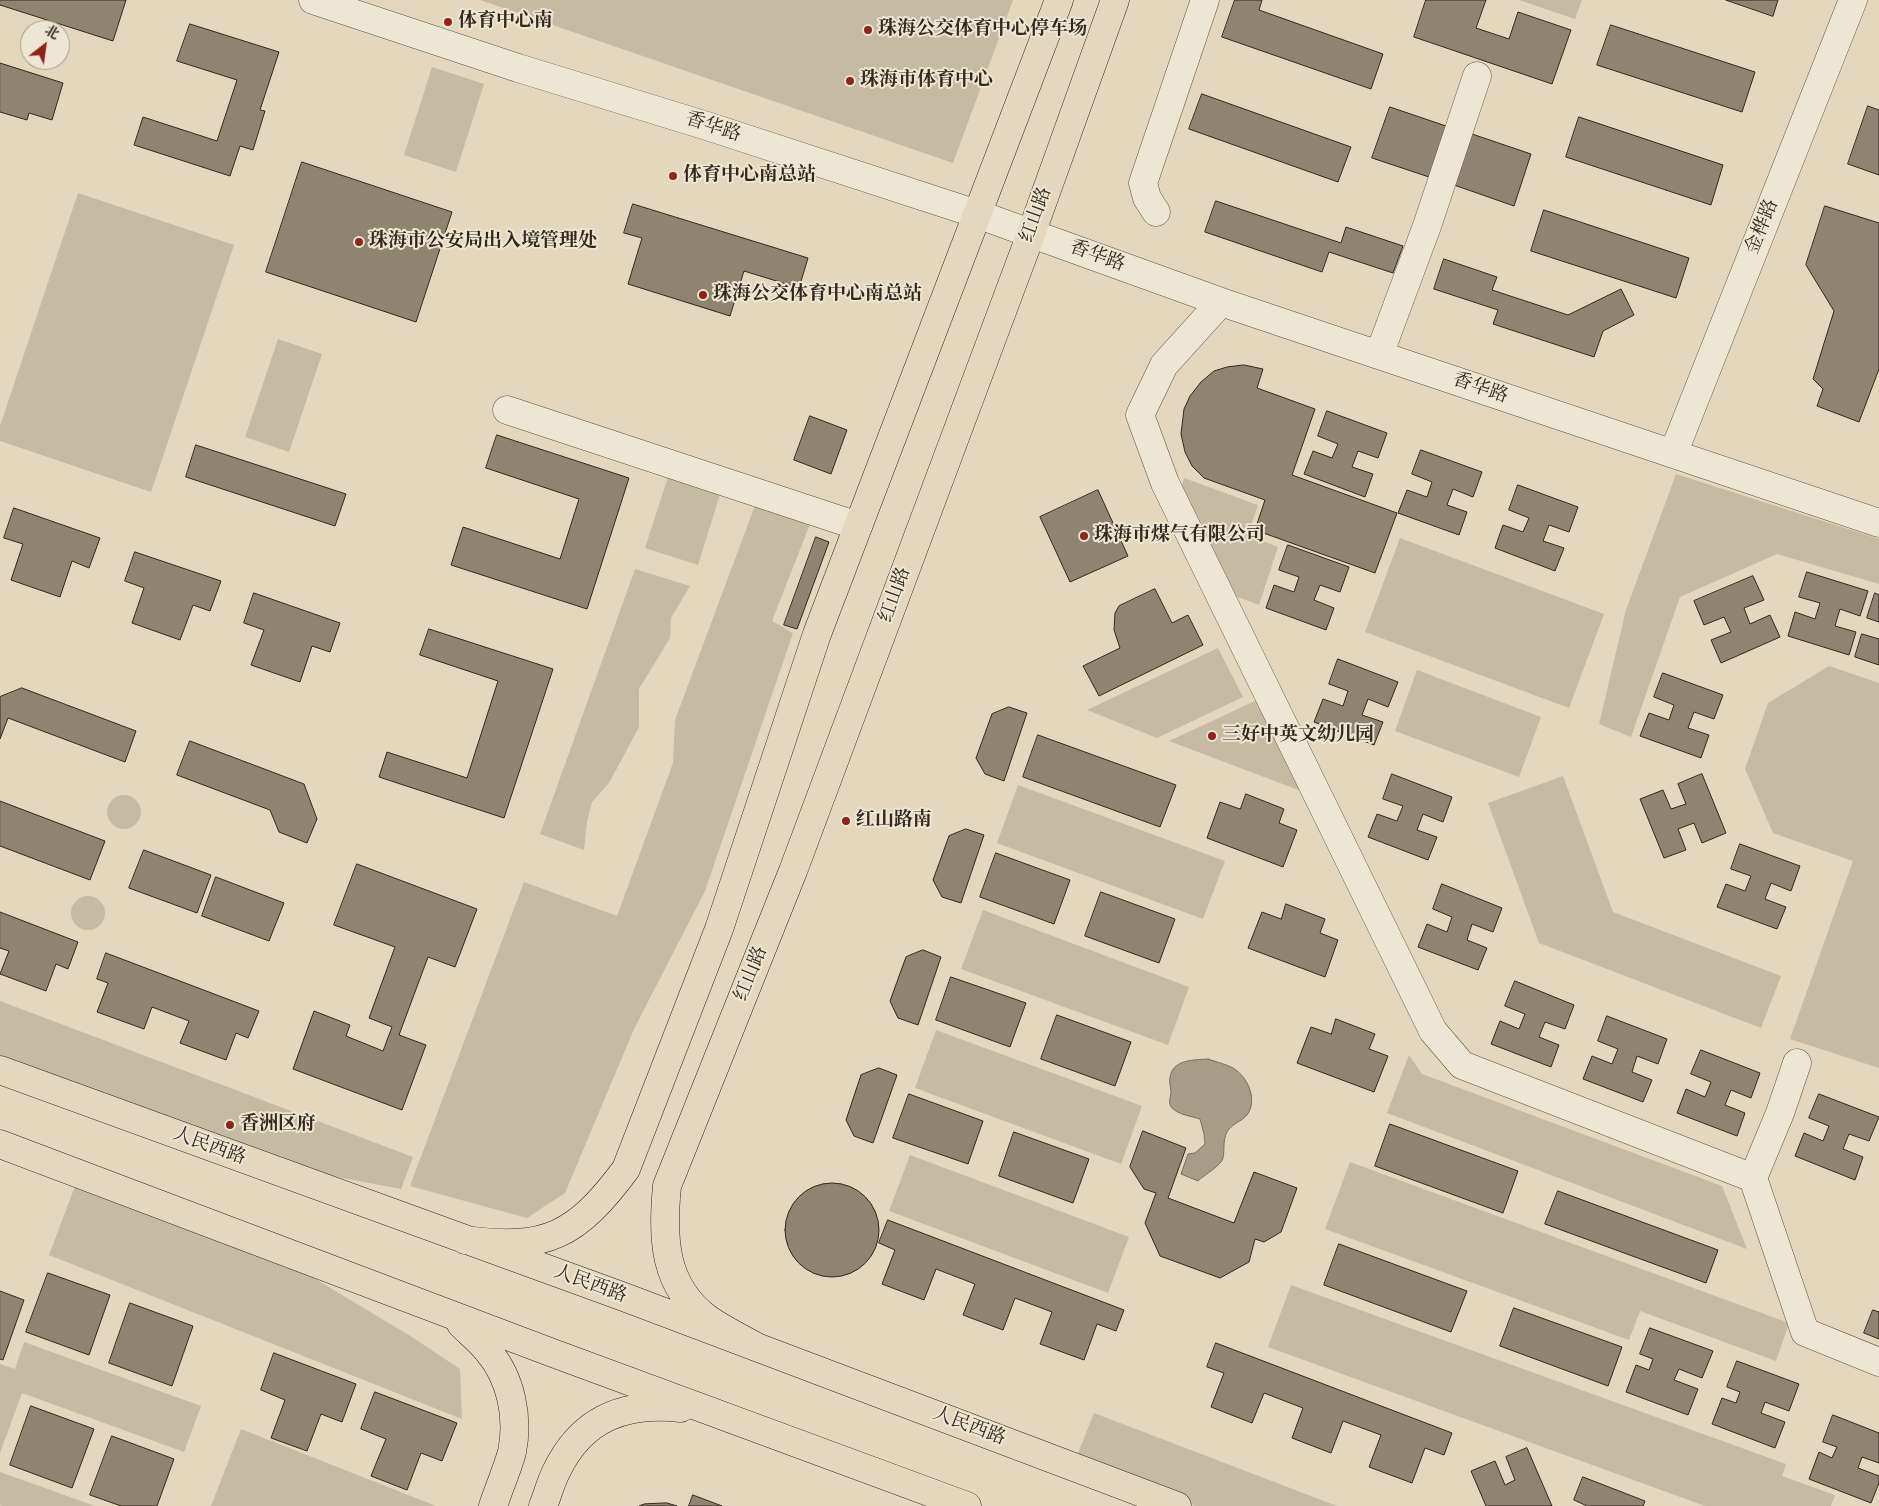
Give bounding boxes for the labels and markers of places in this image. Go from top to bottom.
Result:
place label: 体育中心南 [458,11,553,33]
marker: 体育中心南 [442,16,454,28]
place label: 珠海公交体育中心停车场 [878,19,1087,41]
marker: 珠海公交体育中心停车场 [862,24,874,36]
place label: 珠海市体育中心 [860,70,993,92]
marker: 珠海市体育中心 [844,75,856,87]
place label: 体育中心南总站 [683,165,816,187]
marker: 体育中心南总站 [667,170,679,182]
place label: 珠海市公安局出入境管理处 [369,231,597,253]
marker: 珠海市公安局出入境管理处 [353,236,365,248]
place label: 珠海公交体育中心南总站 [713,284,922,306]
marker: 珠海公交体育中心南总站 [697,289,709,301]
place label: 珠海市煤气有限公司 [1094,525,1265,547]
marker: 珠海市煤气有限公司 [1078,530,1090,542]
place label: 三好中英文幼儿园 [1222,725,1374,747]
marker: 三好中英文幼儿园 [1206,730,1218,742]
place label: 红山路南 [856,810,932,832]
marker: 红山路南 [840,815,852,827]
place label: 香洲区府 [240,1114,316,1136]
marker: 香洲区府 [224,1119,236,1131]

